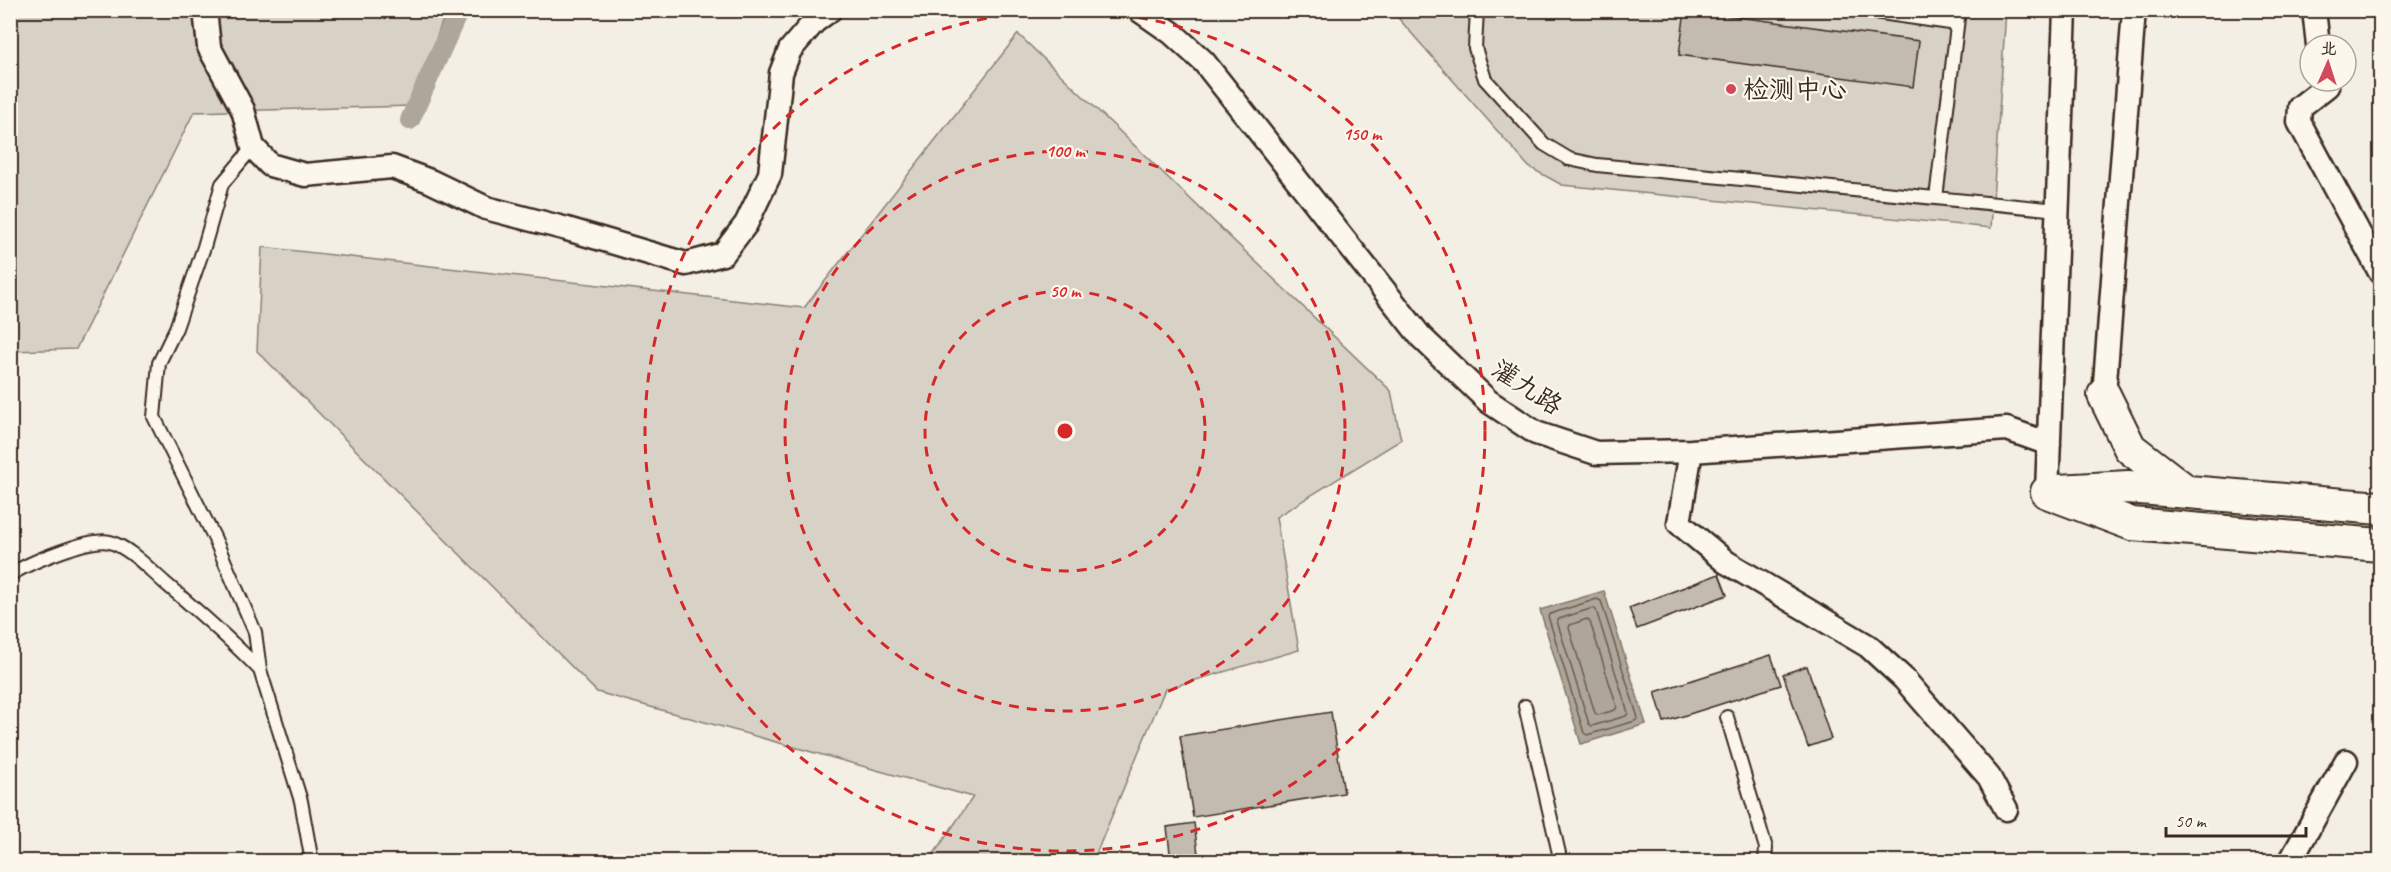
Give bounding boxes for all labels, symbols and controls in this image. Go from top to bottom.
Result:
north arrow [2298,33,2358,93]
text: 北 [2320,39,2337,59]
place label: 检测中心 [1743,73,1847,106]
marker: 检测中心 [1724,82,1738,96]
text: 150 m [1343,123,1383,145]
text: 100 m [1046,140,1086,162]
text: 50 m [1050,280,1082,302]
street label: 灌九路 [1485,352,1569,422]
centre of rings [1055,421,1075,441]
scale bar [2166,800,2306,838]
text: 50 m [2175,810,2208,832]

